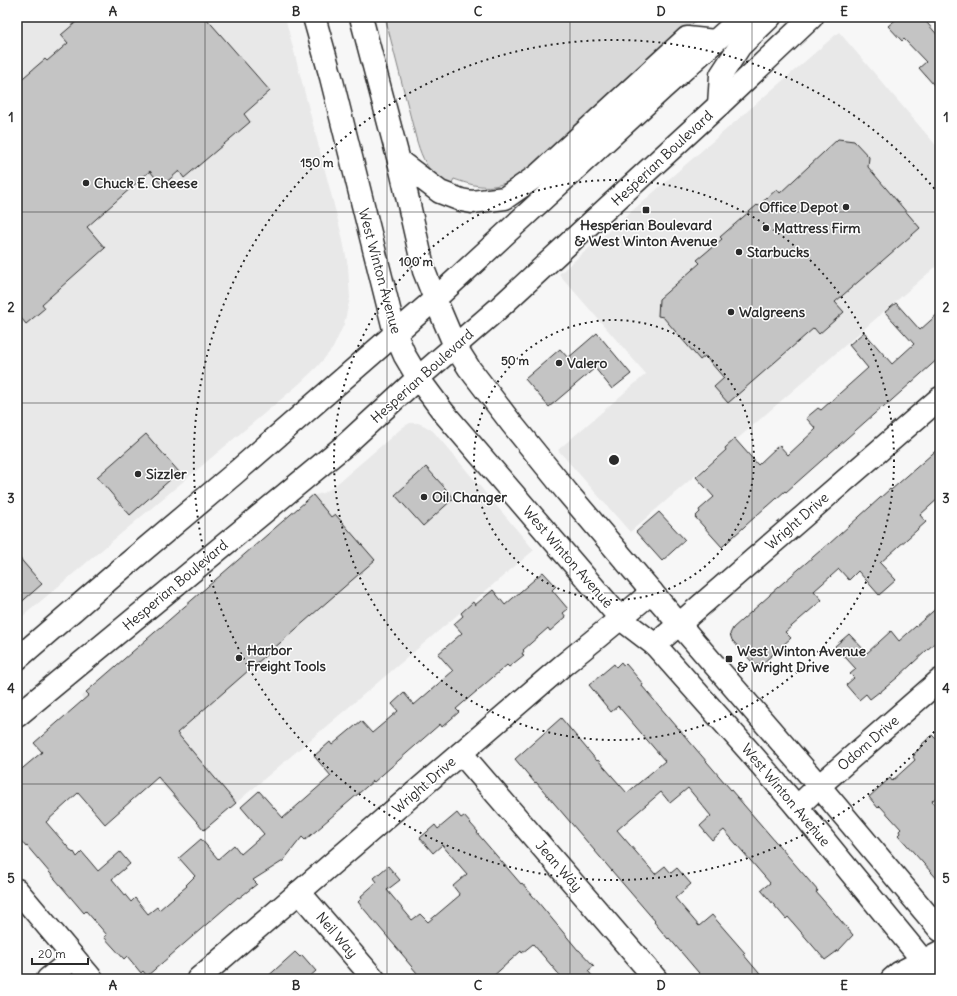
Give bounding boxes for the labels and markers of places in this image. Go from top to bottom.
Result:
place label: Chuck E. Cheese [94,174,198,192]
marker: Chuck E. Cheese [81,178,91,188]
place label: Office Depot [759,198,838,216]
marker: Office Depot [841,202,851,212]
marker: Hesperian Boulevard & West Winton Avenue [641,205,651,215]
place label: Hesperian Boulevard & West Winton Avenue [574,216,718,250]
place label: Mattress Firm [774,219,861,237]
marker: Mattress Firm [761,223,771,233]
place label: Starbucks [747,243,810,261]
marker: Starbucks [734,247,744,257]
place label: Walgreens [739,303,806,321]
marker: Walgreens [726,307,736,317]
place label: Valero [567,354,607,372]
marker: Valero [554,358,564,368]
centre of rings [607,453,621,467]
place label: Sizzler [146,465,187,483]
marker: Sizzler [133,469,143,479]
place label: Oil Changer [432,488,507,506]
marker: Oil Changer [419,492,429,502]
place label: Harbor Freight Tools [247,641,326,675]
place label: West Winton Avenue & Wright Drive [737,642,866,676]
marker: Harbor Freight Tools [234,653,244,663]
marker: West Winton Avenue & Wright Drive [724,654,734,664]

